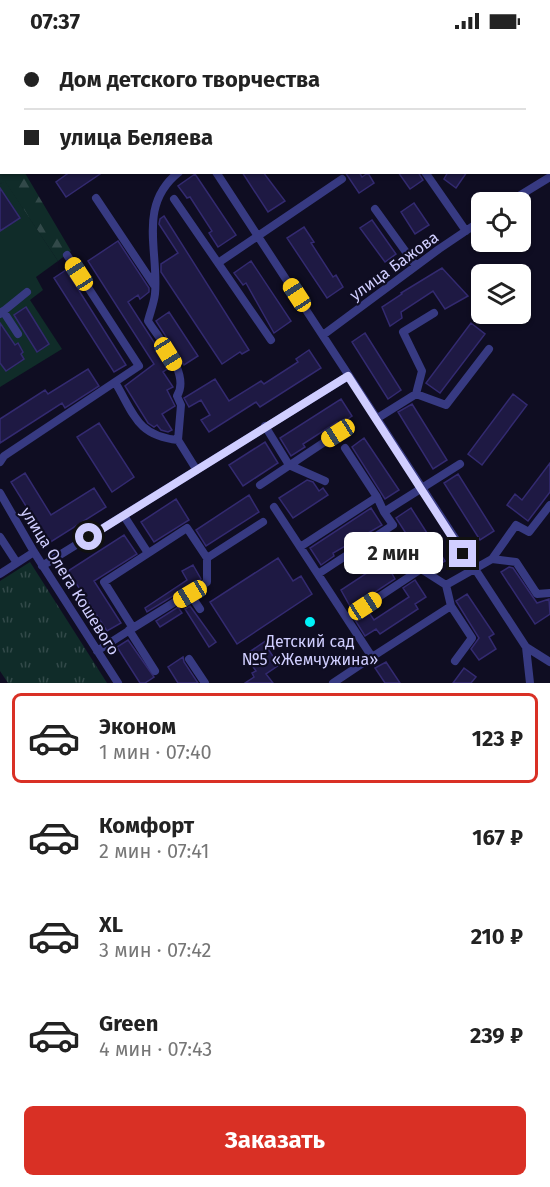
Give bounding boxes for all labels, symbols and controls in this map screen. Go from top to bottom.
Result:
text: 07:37 [30,8,80,35]
text: Дом детского творчества [60,66,320,93]
text: улица Беляева [60,124,213,151]
map controls [471,192,531,324]
button: locate [471,192,531,252]
street label: улица Бажова [346,227,442,305]
car [62,254,96,294]
button: layers [471,264,531,324]
car [280,275,314,315]
car [151,334,185,374]
car [318,416,358,450]
street label: улица Олега Кошевого [17,503,123,659]
route start [75,523,102,550]
callout: 2 мин [343,533,442,575]
route end [449,540,476,567]
text: 2 мин [367,541,420,565]
car [170,577,210,611]
car [345,589,385,623]
marker: Детский сад №5 «Жемчужина» [303,615,317,629]
place label: Детский сад №5 «Жемчужина» [242,632,378,669]
icon: car [27,711,81,765]
text: Эконом [99,713,176,740]
text: 123 ₽ [472,725,523,752]
text: 1 мин · 07:40 [99,740,212,764]
icon: car [27,810,81,864]
text: Комфорт [99,812,194,839]
text: 167 ₽ [472,824,523,851]
text: 2 мин · 07:41 [99,839,209,863]
icon: car [27,909,81,963]
text: XL [99,911,123,938]
text: 210 ₽ [471,923,523,950]
text: 3 мин · 07:42 [99,938,211,962]
icon: car [27,1008,81,1062]
text: Green [99,1010,158,1037]
text: 239 ₽ [470,1022,523,1049]
text: 4 мин · 07:43 [99,1037,212,1061]
button: Заказать [24,1106,526,1175]

